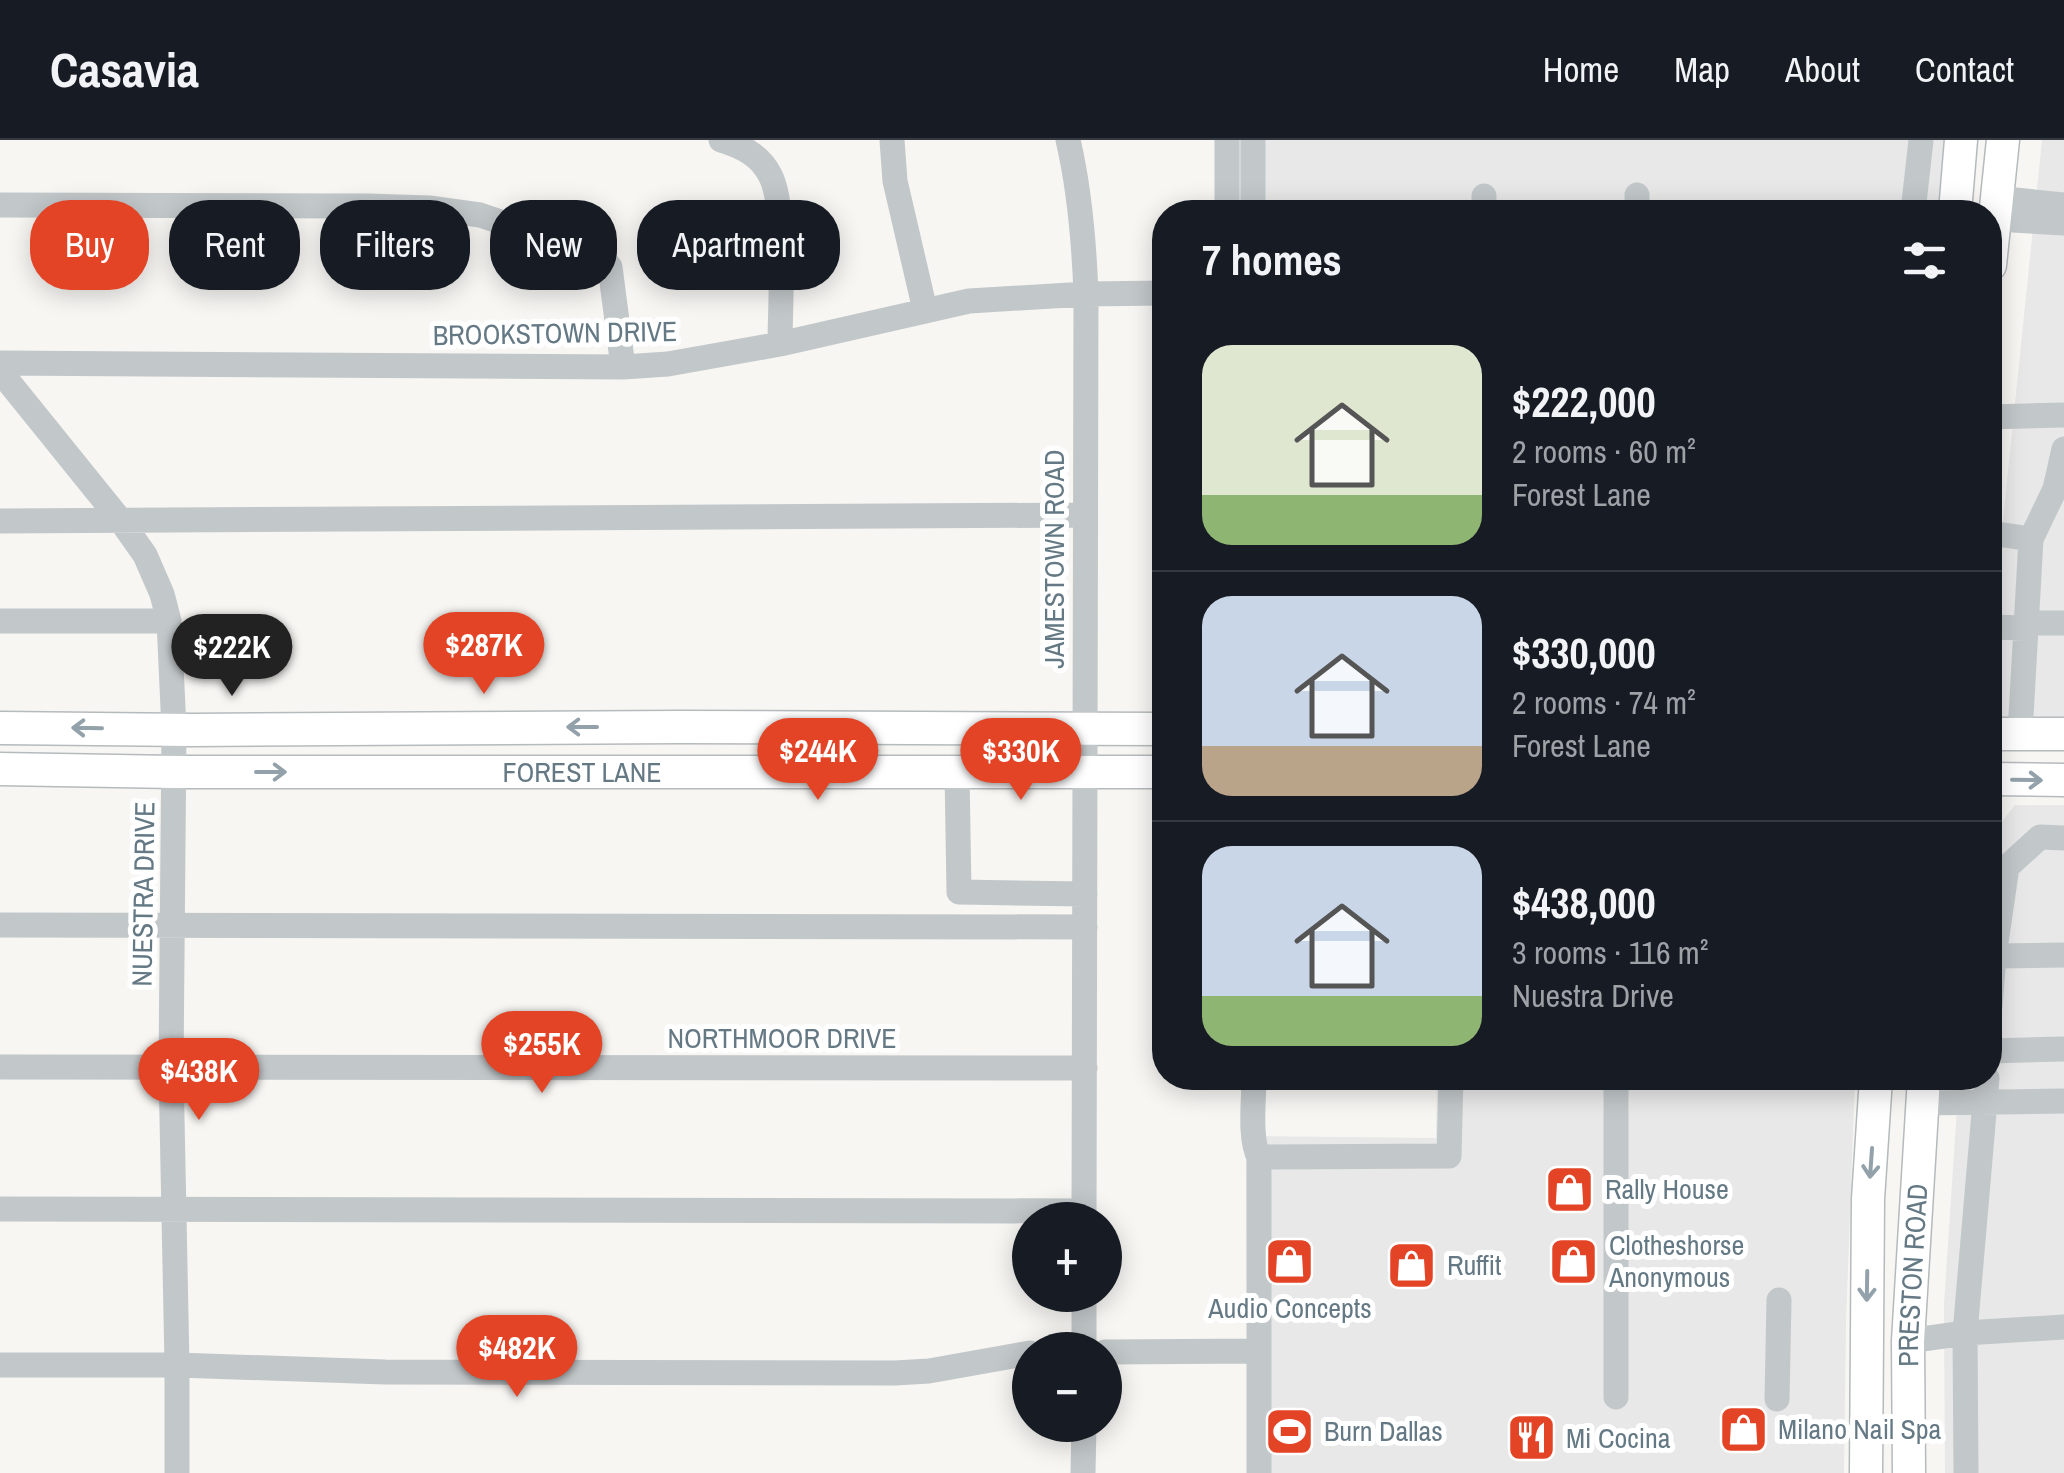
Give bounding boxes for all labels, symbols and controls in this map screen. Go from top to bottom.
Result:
text: Casavia [50,37,199,102]
text: Home [1543,46,1619,93]
text: Map [1674,46,1730,93]
text: About [1785,46,1860,93]
text: Contact [1915,46,2014,93]
chip: Buy [30,200,149,290]
chip: Rent [169,200,300,290]
chip: Filters [320,200,470,290]
chip: New [490,200,617,290]
chip: Apartment [637,200,840,290]
text: 7 homes [1202,232,1342,288]
icon: filters [1897,233,1952,288]
street label: BROOKSTOWN DRIVE [432,312,678,354]
text: $222,000 [1512,374,1656,430]
icon: home [1282,385,1402,505]
text: 2 rooms · 60 m² [1512,430,1696,473]
street label: JAMESTOWN ROAD [1035,449,1073,669]
text: Forest Lane [1512,473,1651,516]
pin: $287K [414,612,554,697]
pin: $222K [162,614,302,699]
text: $287K [445,623,523,666]
text: $222K [193,625,271,668]
text: $330,000 [1512,625,1656,681]
icon: home [1282,636,1402,756]
text: 2 rooms · 74 m² [1512,681,1696,724]
one-way arrow [566,718,598,737]
pin: $244K [748,718,888,803]
pin: $330K [951,718,1091,803]
one-way arrow [71,719,103,738]
text: Forest Lane [1512,724,1651,767]
text: $244K [779,729,857,772]
text: $330K [982,729,1060,772]
street label: FOREST LANE [502,753,662,791]
one-way arrow [254,762,287,782]
one-way arrow [2010,770,2043,790]
street label: NUESTRA DRIVE [122,801,164,987]
text: $438,000 [1512,875,1656,931]
icon: home [1282,886,1402,1006]
text: 3 rooms · 116 m² [1512,931,1708,974]
text: Nuestra Drive [1512,974,1674,1017]
pin: $255K [472,1011,612,1096]
street label: NORTHMOOR DRIVE [667,1019,897,1057]
text: $255K [503,1022,581,1065]
pin: $438K [129,1038,269,1123]
text: $438K [160,1049,238,1092]
one-way arrow [1861,1146,1880,1178]
shop icon: Rally House [1544,1163,1596,1215]
place label: Rally House [1605,1170,1729,1208]
street label: PRESTON ROAD [1889,1182,1937,1367]
map controls [1012,1202,1122,1442]
button: + [1012,1202,1122,1312]
place label: Clotheshorse Anonymous [1608,1226,1744,1296]
shop icon: Audio Concepts [1264,1235,1316,1287]
shop icon: Clotheshorse Anonymous [1548,1235,1600,1287]
shop icon: Ruffit [1386,1239,1438,1291]
place label: Ruffit [1447,1246,1502,1284]
one-way arrow [1857,1269,1876,1301]
place label: Audio Concepts [1207,1289,1372,1327]
pin: $482K [447,1315,587,1400]
text: $482K [478,1326,556,1369]
button: − [1012,1332,1122,1442]
shop icon: Milano Nail Spa [1717,1403,1769,1455]
sports icon: Burn Dallas [1263,1405,1315,1457]
place label: Milano Nail Spa [1778,1410,1942,1448]
place label: Burn Dallas [1324,1412,1443,1450]
restaurant icon: Mi Cocina [1505,1412,1557,1464]
place label: Mi Cocina [1566,1419,1671,1457]

